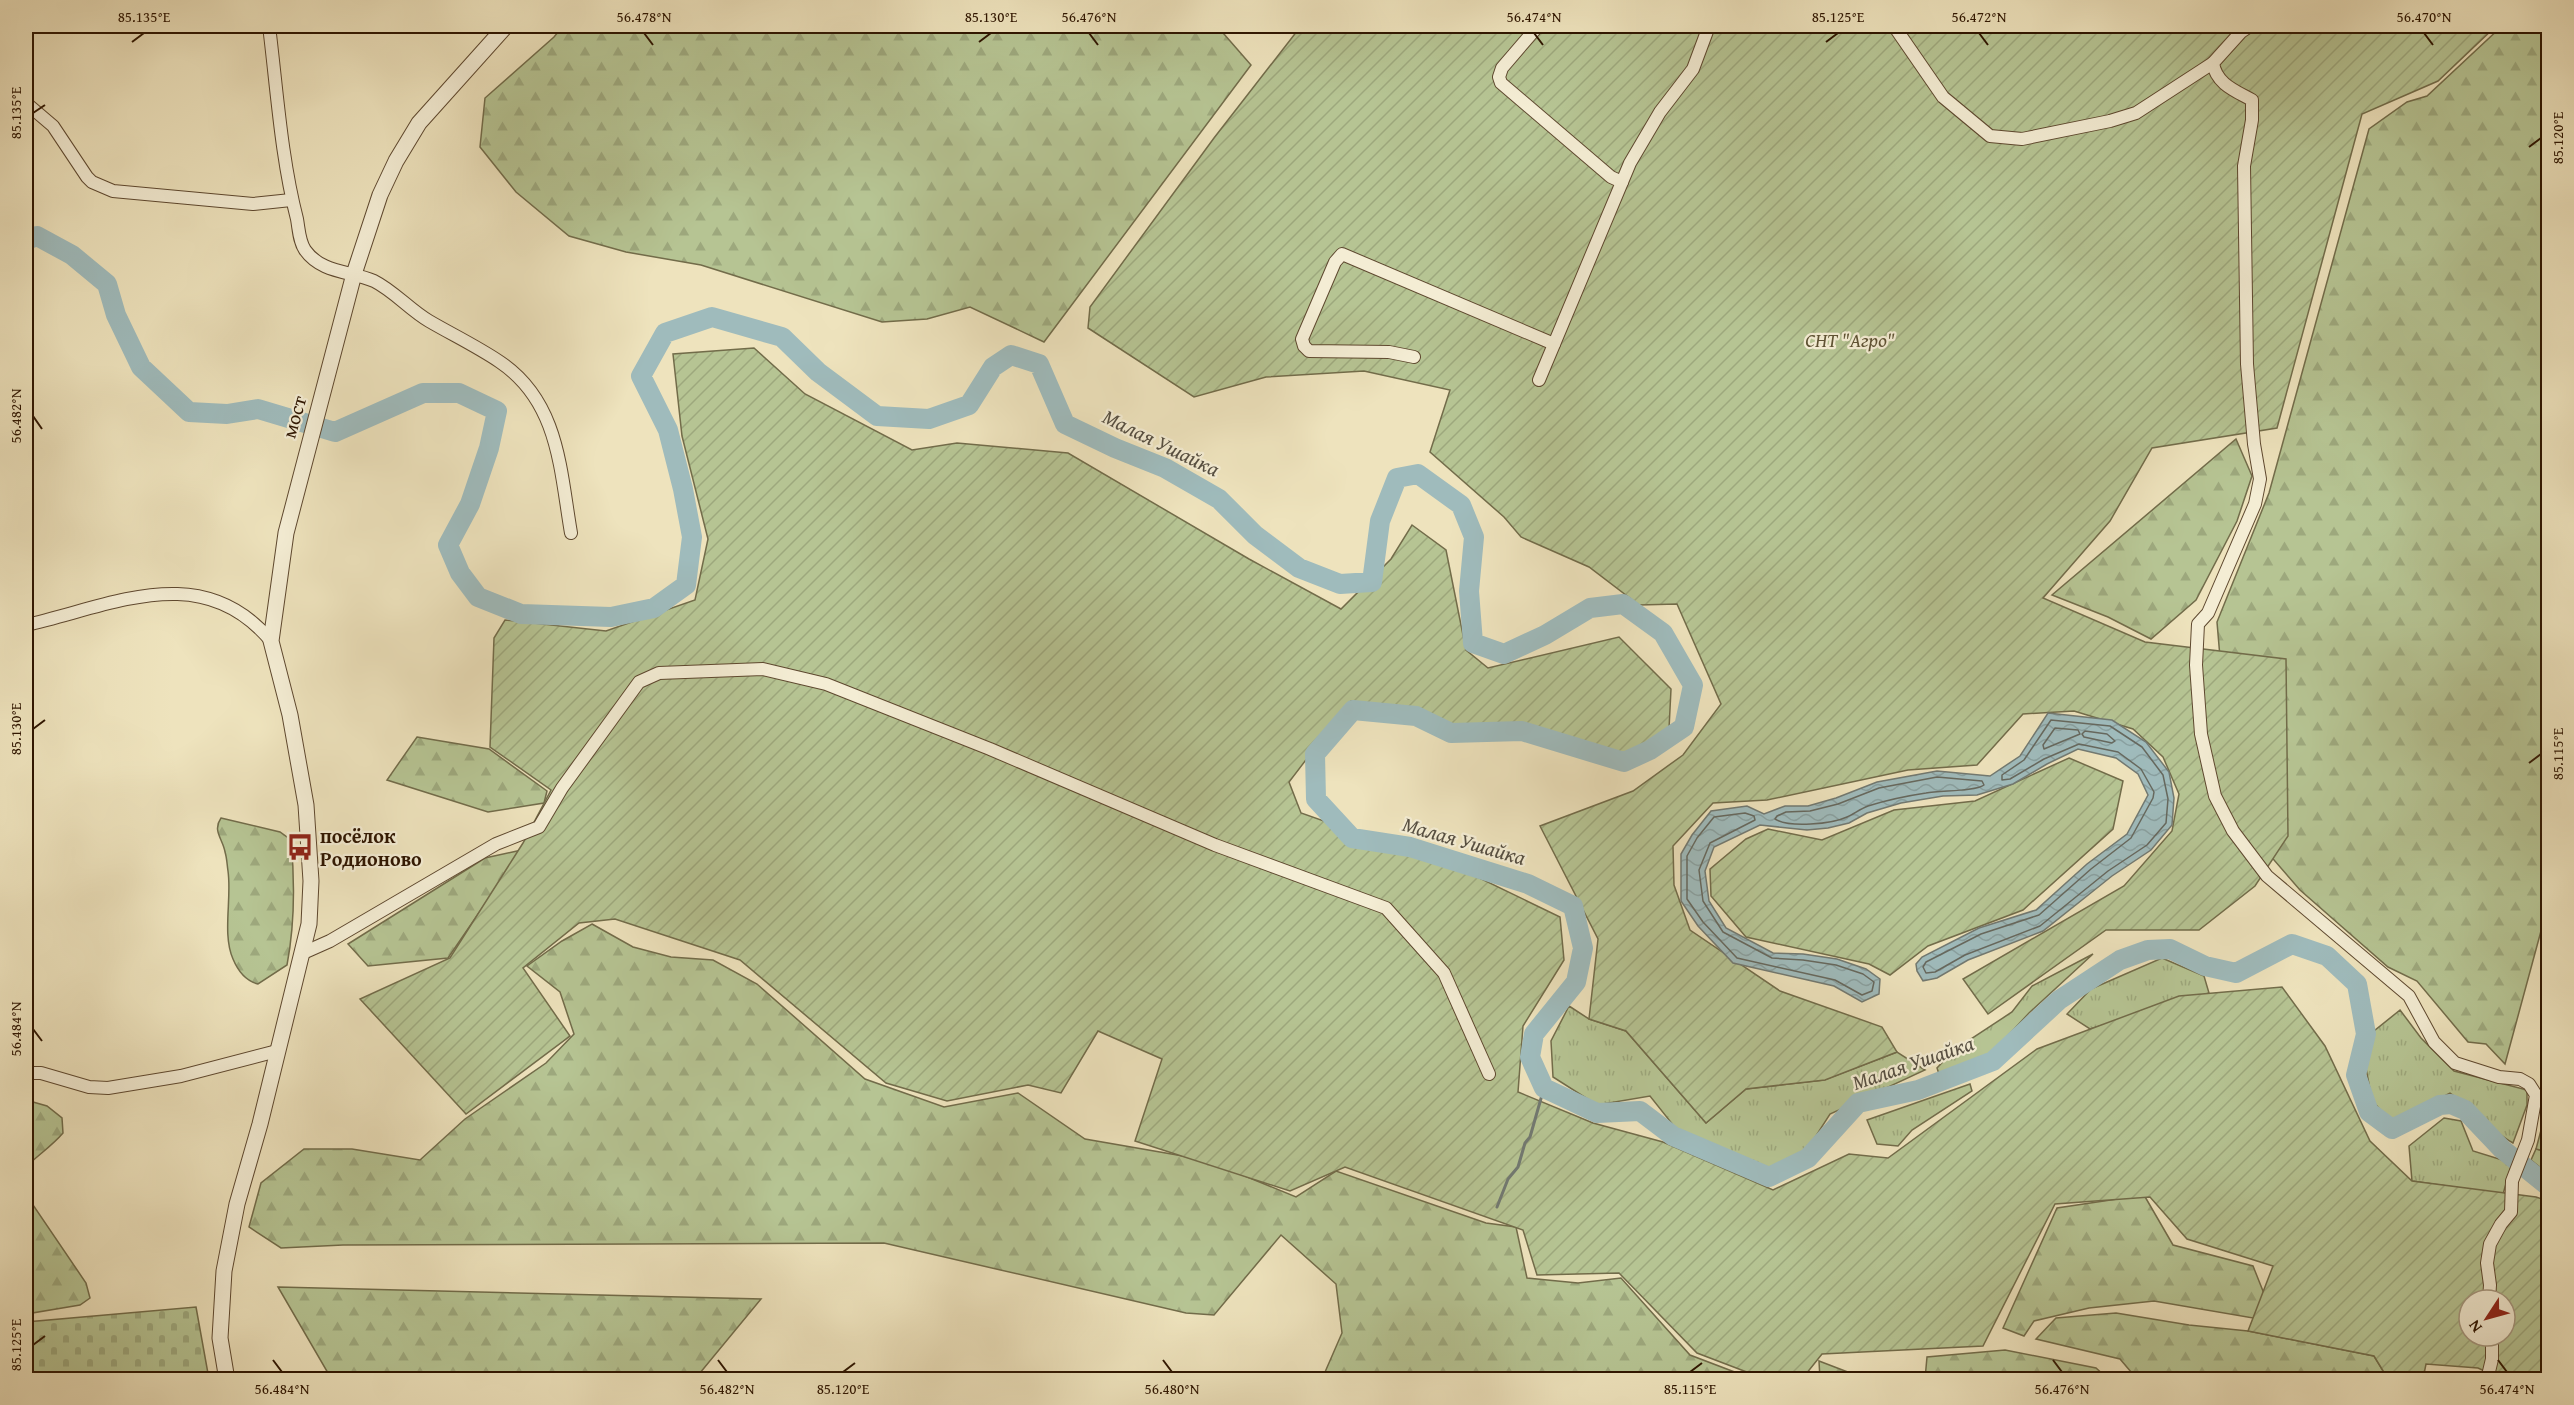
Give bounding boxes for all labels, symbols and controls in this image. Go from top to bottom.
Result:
text: 85.135°E [118,6,171,27]
text: 56.478°N [617,6,672,27]
text: 85.130°E [965,6,1018,27]
text: 56.476°N [1062,6,1117,27]
text: 56.474°N [1507,6,1562,27]
text: 85.125°E [1812,6,1865,27]
text: 56.472°N [1952,6,2007,27]
text: 56.470°N [2397,6,2452,27]
text: 85.135°E [5,86,26,139]
text: 85.120°E [2547,111,2568,164]
park label: СНТ "Агро" [1805,325,1895,354]
text: 56.482°N [5,388,26,443]
street label: мост [274,392,313,442]
water label: Малая Ушайка [1097,401,1225,484]
text: 85.130°E [5,702,26,755]
text: 85.115°E [2547,727,2568,780]
water label: Малая Ушайка [1399,808,1530,873]
place label: посёлок Родионово [320,821,422,873]
bus stop icon: посёлок Родионово [285,832,315,862]
text: 56.484°N [5,1001,26,1056]
water label: Малая Ушайка [1848,1027,1978,1098]
north arrow [2457,1288,2517,1348]
text: N [2462,1315,2488,1338]
text: 85.125°E [5,1318,26,1371]
text: 56.484°N [255,1378,310,1399]
text: 56.482°N [700,1378,755,1399]
text: 85.120°E [817,1378,870,1399]
text: 56.480°N [1145,1378,1200,1399]
text: 85.115°E [1664,1378,1717,1399]
text: 56.476°N [2035,1378,2090,1399]
text: 56.474°N [2480,1378,2535,1399]

